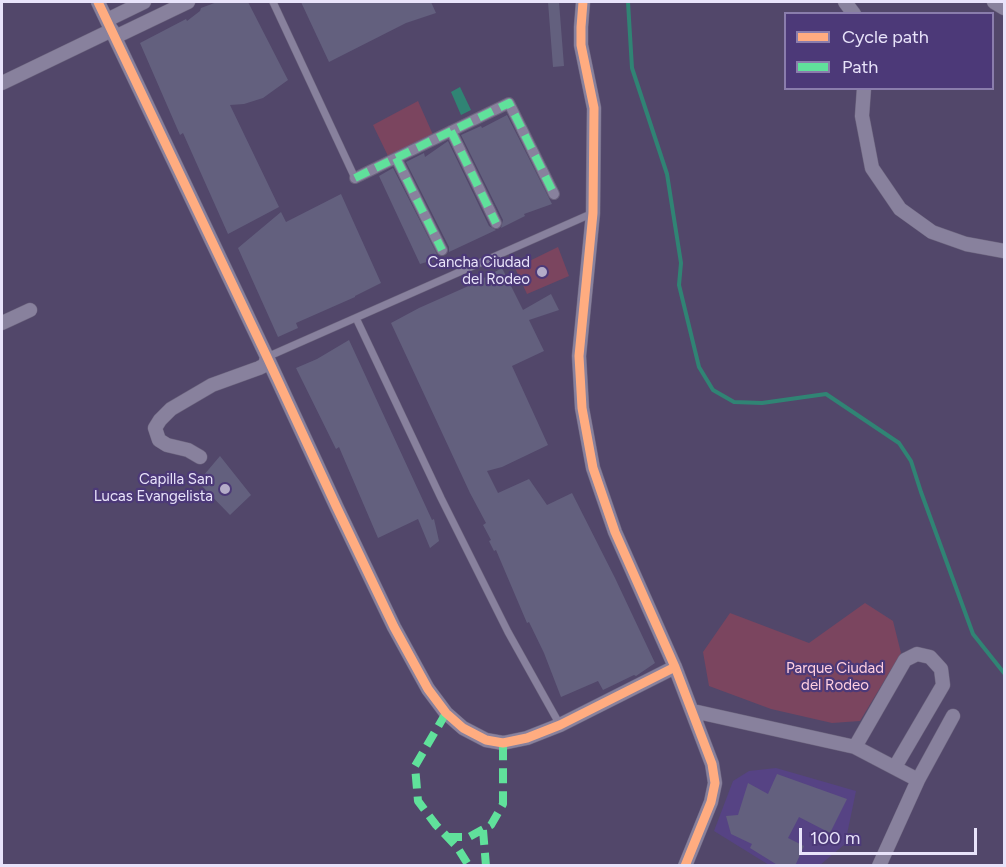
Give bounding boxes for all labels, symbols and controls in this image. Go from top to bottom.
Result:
legend [784,12,994,90]
text: Cycle path [842,26,929,48]
text: Path [842,56,878,78]
place label: Cancha Ciudad del Rodeo [427,254,530,289]
marker: Cancha Ciudad del Rodeo [535,265,549,279]
place label: Capilla San Lucas Evangelista [94,471,213,506]
marker: Capilla San Lucas Evangelista [218,482,232,496]
park label: Parque Ciudad del Rodeo [786,660,884,695]
scale bar [802,816,980,854]
text: 100 m [810,827,860,849]

